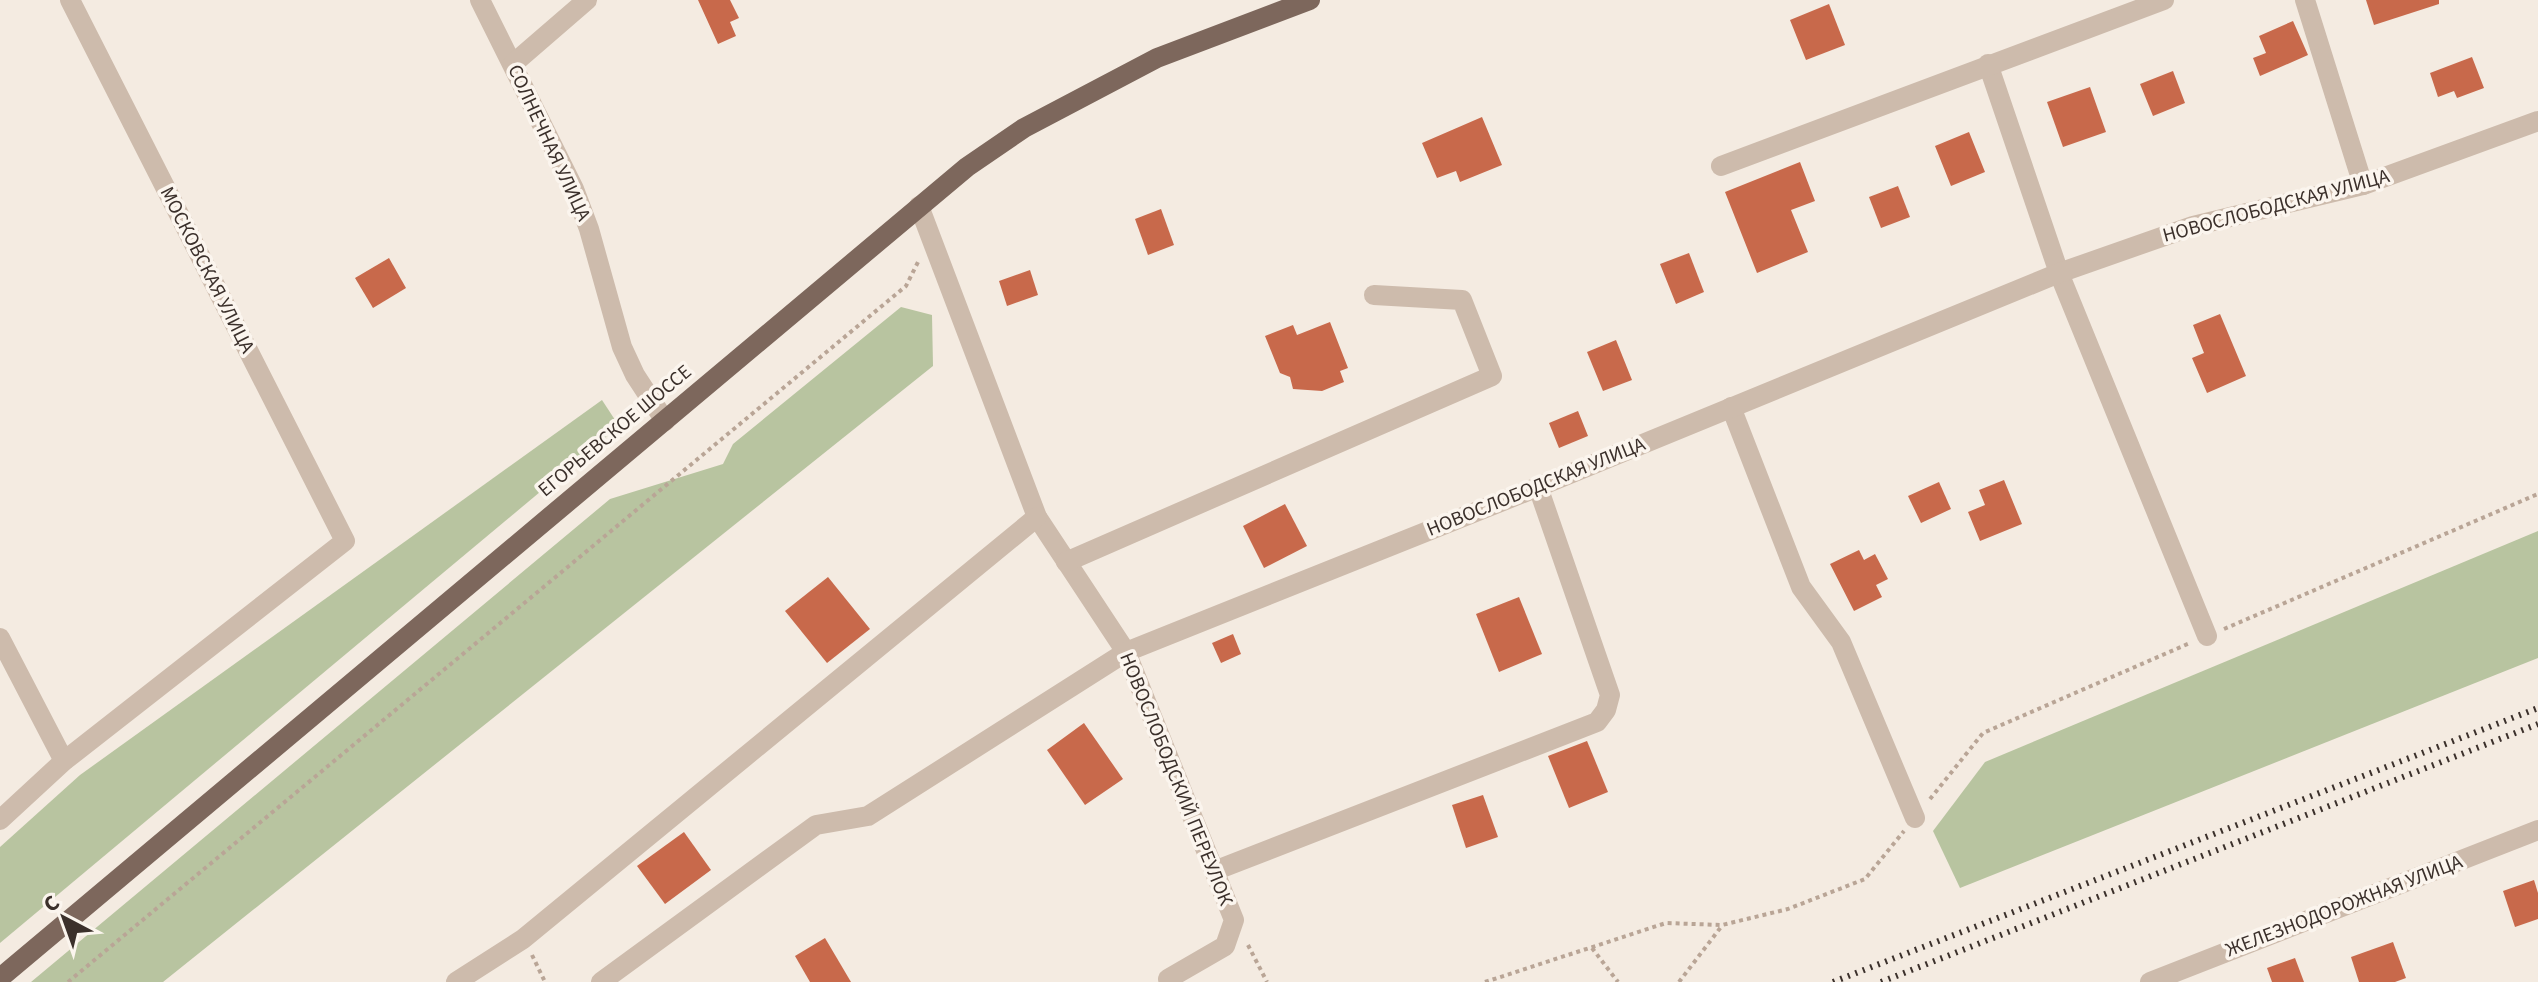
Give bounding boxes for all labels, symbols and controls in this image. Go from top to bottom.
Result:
street label: СОЛНЕЧНАЯ УЛИЦА [500,60,598,226]
street label: НОВОСЛОБОДСКАЯ УЛИЦА [2160,162,2393,250]
street label: МОСКОВСКАЯ УЛИЦА [153,182,261,358]
street label: ЕГОРЬЕВСКОЕ ШОССЕ [532,358,698,504]
street label: НОВОСЛОБОДСКАЯ УЛИЦА [1422,430,1650,544]
street label: НОВОСЛОБОДСКИЙ ПЕРЕУЛОК [1112,648,1240,910]
street label: ЖЕЛЕЗНОДОРОЖНАЯ УЛИЦА [2222,848,2467,964]
north arrow [24,878,104,958]
text: С [36,887,67,920]

